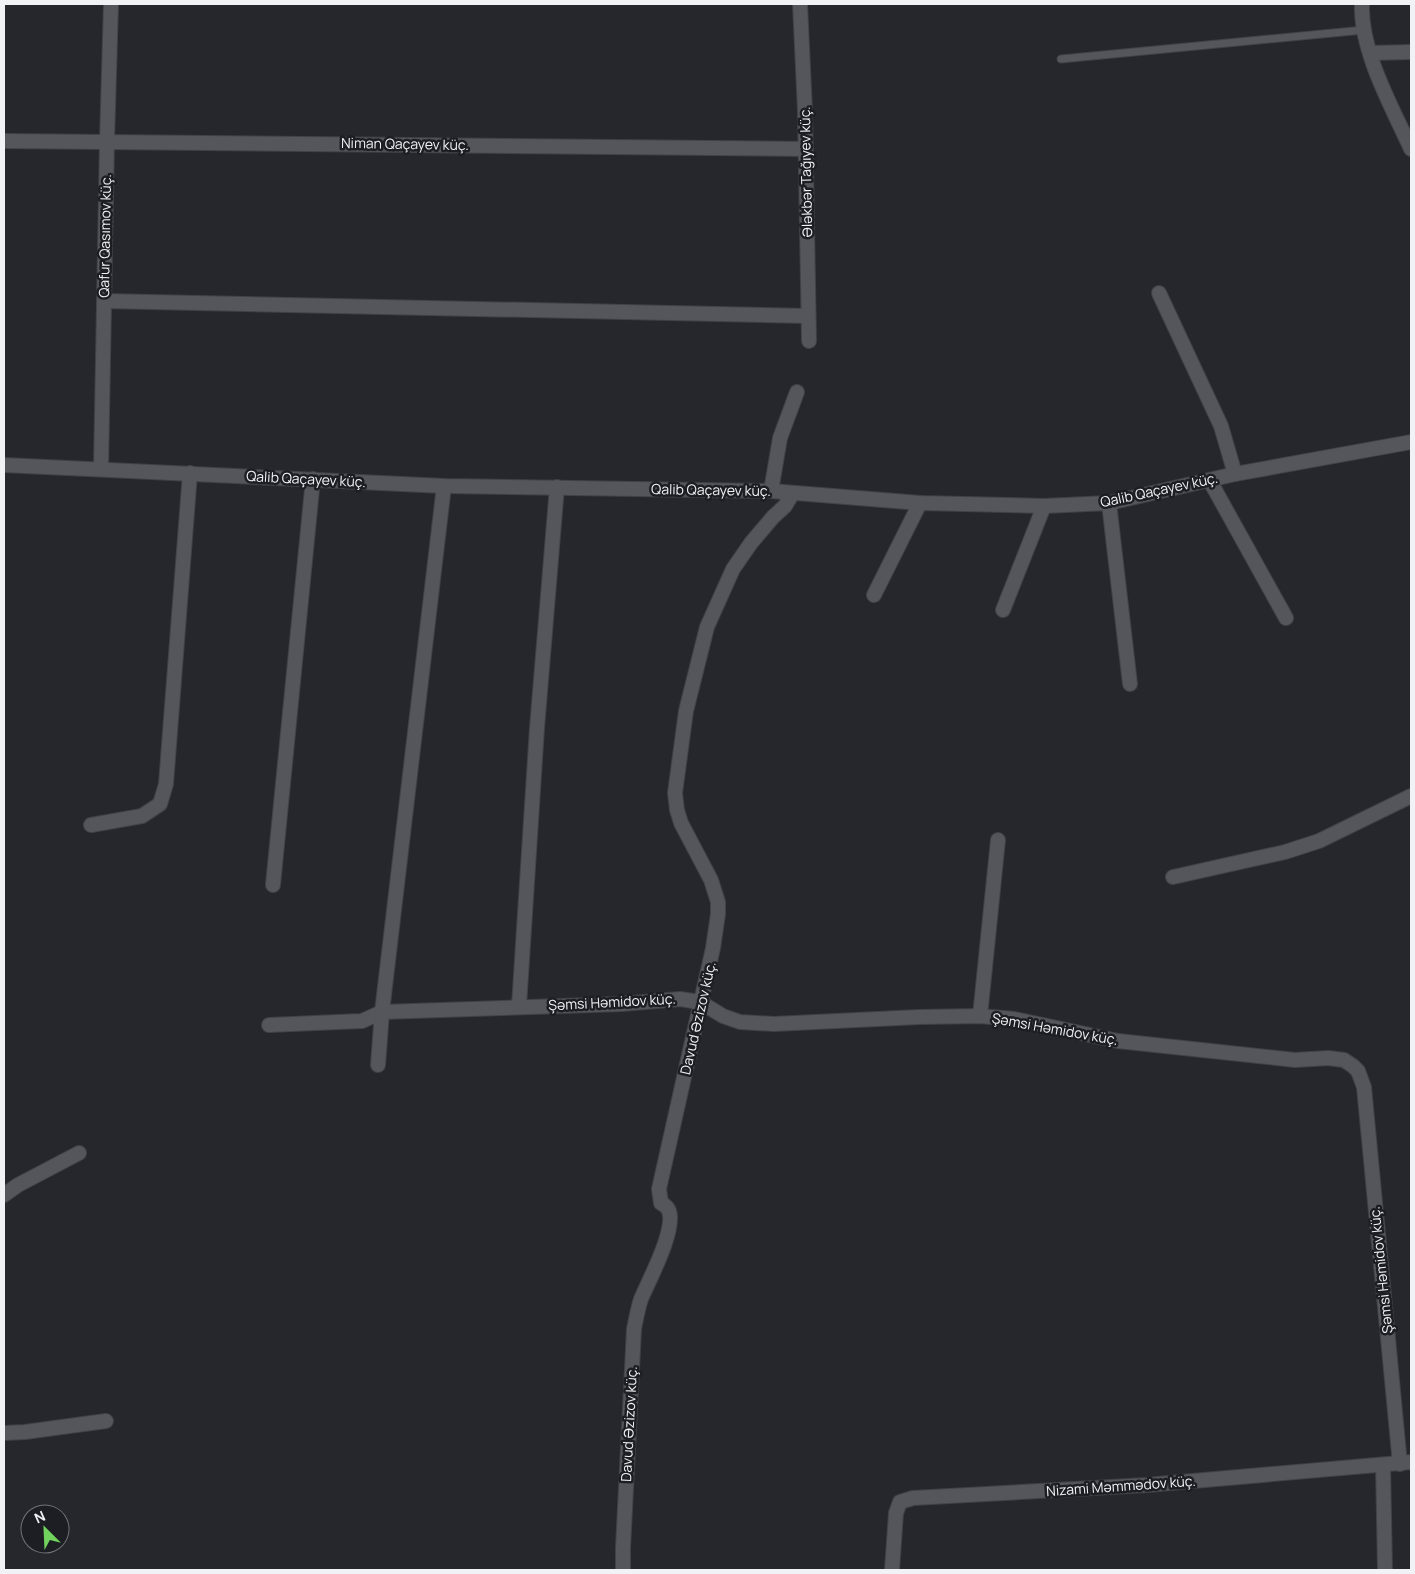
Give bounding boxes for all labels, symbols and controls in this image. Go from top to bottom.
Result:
street label: Ələkbər Tağıyev küç. [795,106,816,238]
street label: Niman Qaçayev küç. [341,133,469,154]
street label: Qafur Qasımov küç. [94,174,115,298]
street label: Qalib Qaçayev küç. [246,466,366,491]
street label: Qalib Qaçayev küç. [1098,468,1219,511]
street label: Qalib Qaçayev küç. [651,479,771,500]
street label: Davud Əzizov küç. [675,959,720,1076]
street label: Şəmsi Həmidov küç. [548,989,676,1014]
street label: Şəmsi Həmidov küç. [991,1008,1120,1049]
street label: Şəmsi Həmidov küç. [1364,1206,1397,1334]
street label: Davud Əzizov küç. [616,1366,641,1482]
street label: Nizami Məmmədov küç. [1046,1471,1196,1500]
north arrow [20,1504,70,1554]
text: N [31,1506,48,1527]

